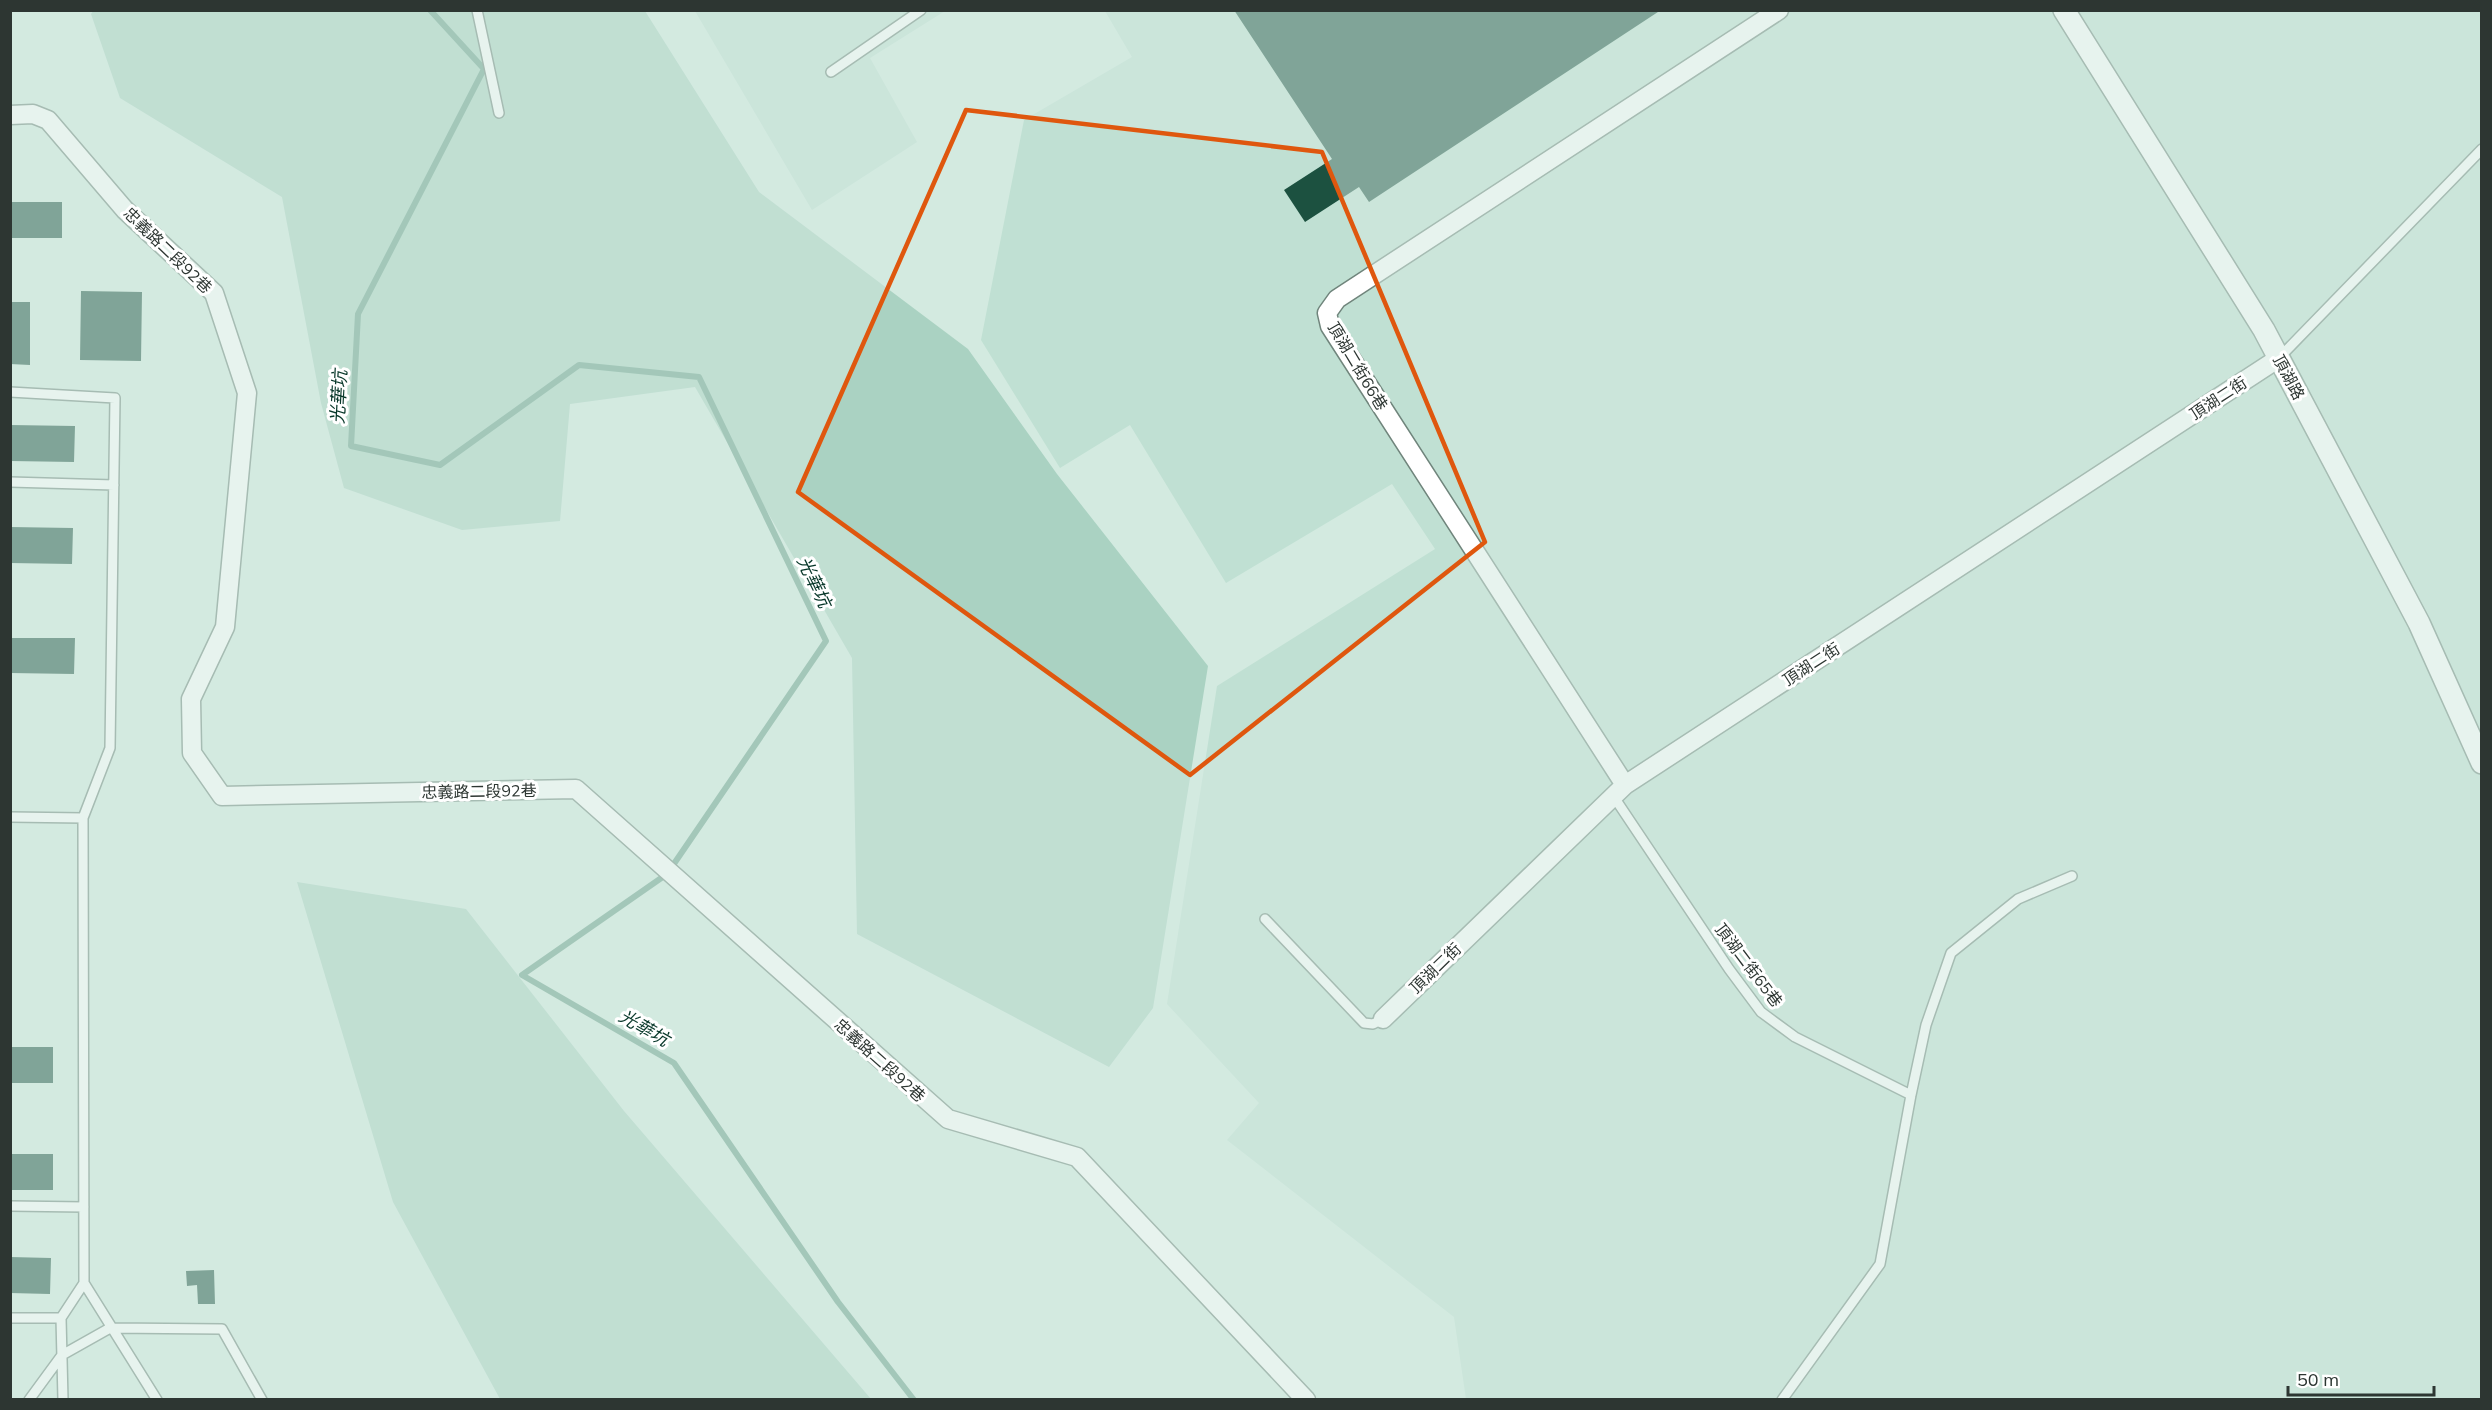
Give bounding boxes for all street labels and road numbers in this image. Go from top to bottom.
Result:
street label: 忠義路二段92巷 [120,203,216,297]
street label: 頂湖二街66巷 [1324,318,1392,414]
street label: 頂湖路 [2269,351,2309,403]
street label: 頂湖二街 [2186,372,2250,424]
street label: 頂湖二街 [1779,638,1843,690]
street label: 忠義路二段92巷 [421,780,537,802]
street label: 頂湖二街65巷 [1711,919,1787,1011]
street label: 頂湖二街 [1405,939,1465,997]
street label: 忠義路二段92巷 [831,1014,929,1106]

